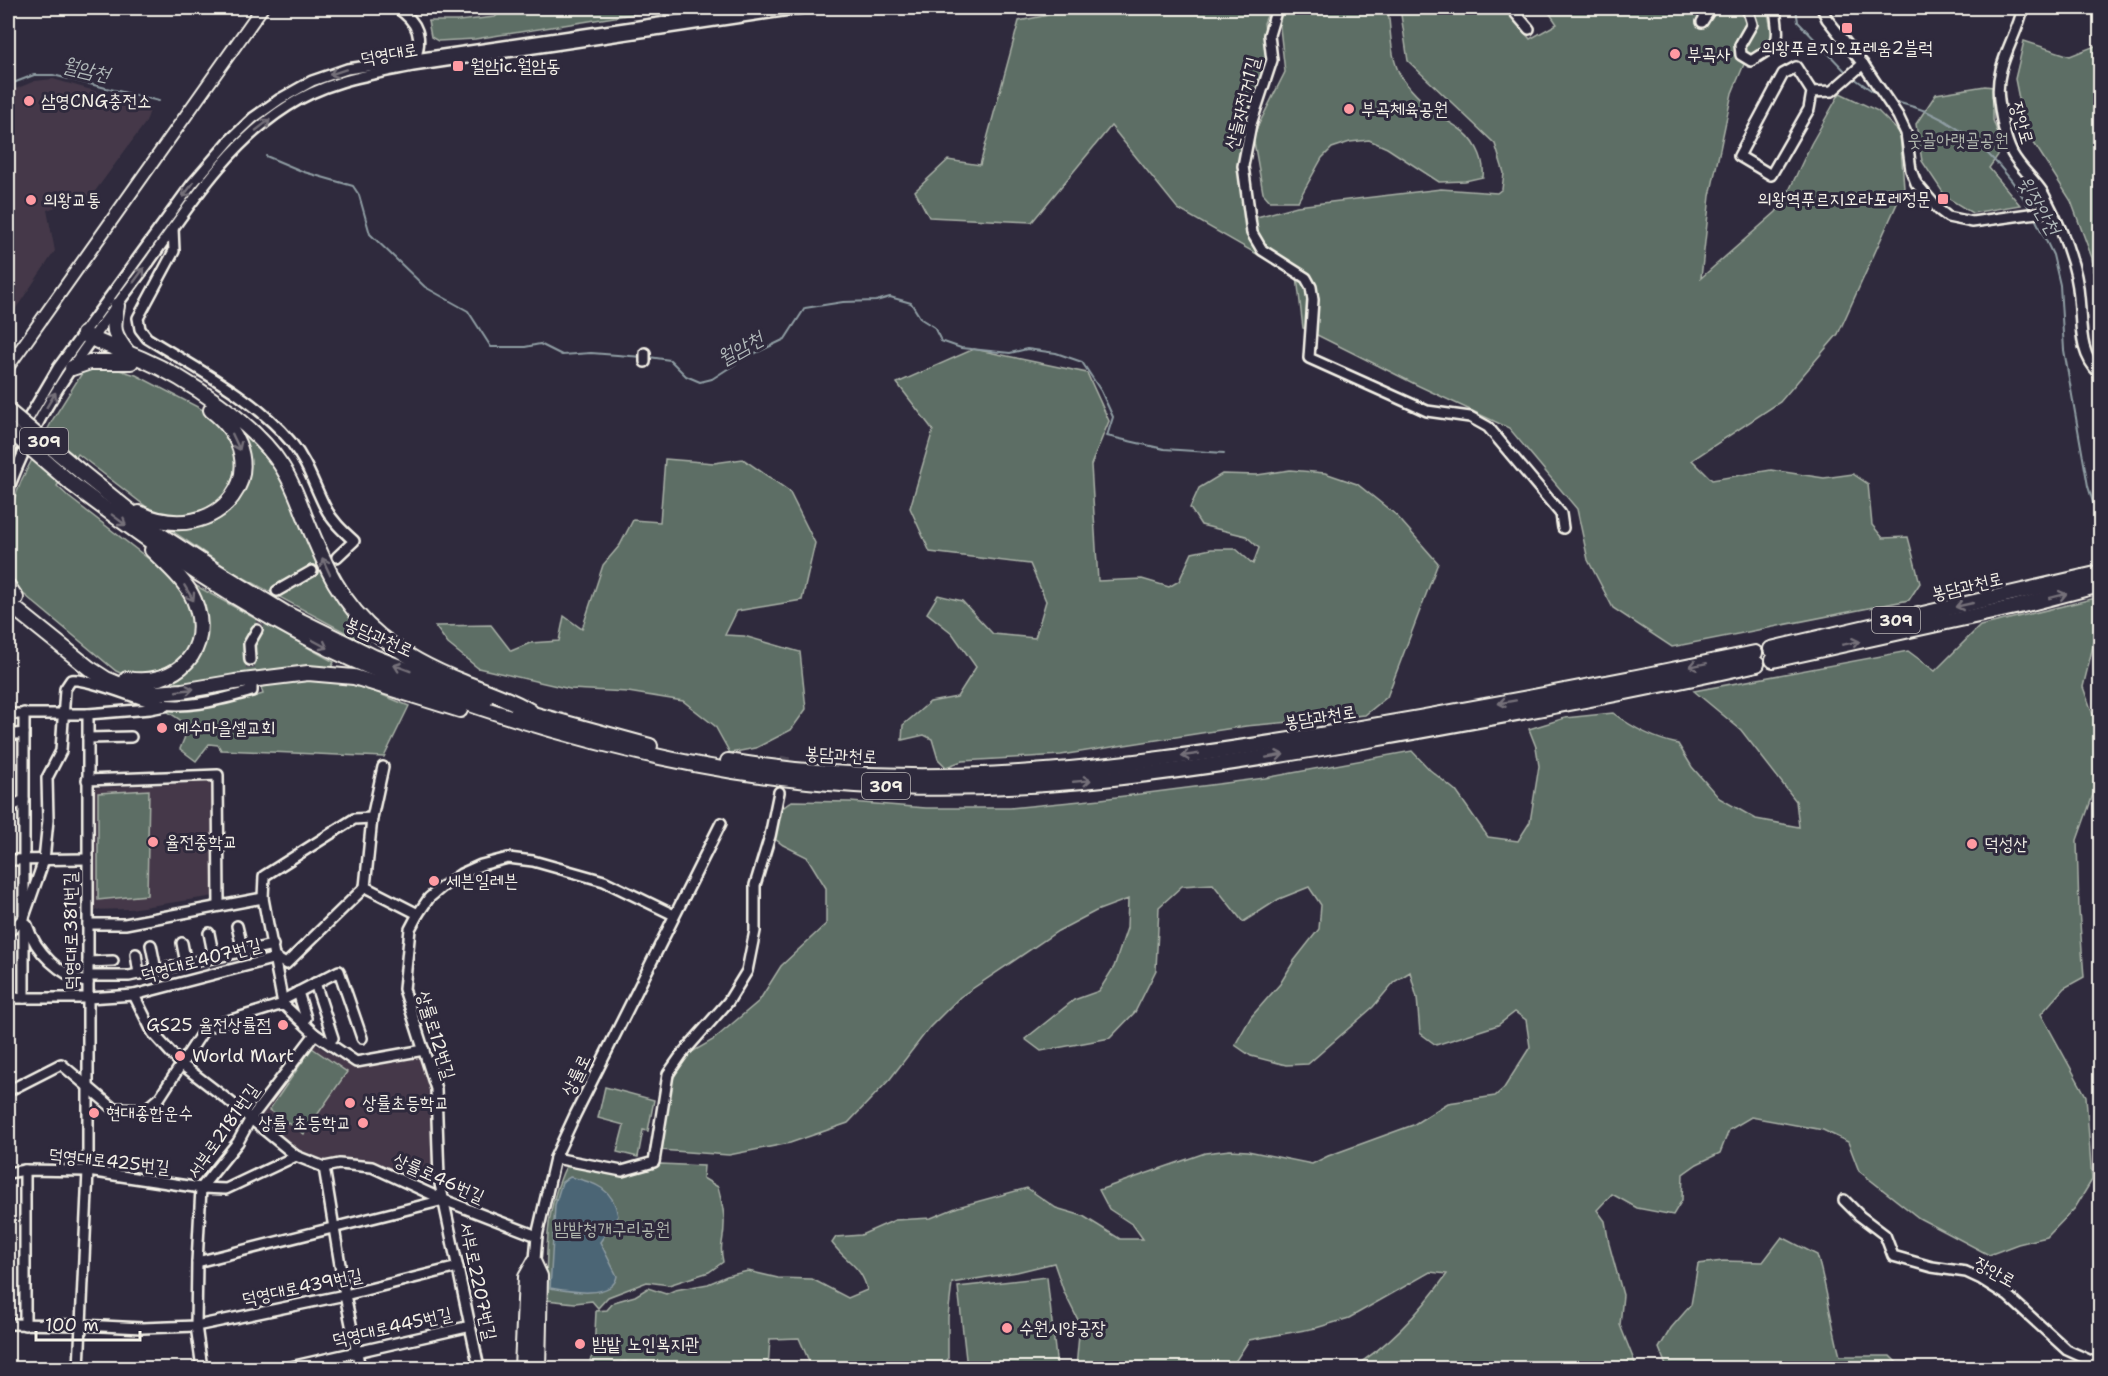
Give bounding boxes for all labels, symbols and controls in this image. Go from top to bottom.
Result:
marker: 의왕푸르지오포레움2블럭 [1840,21,1854,35]
place label: 의왕푸르지오포레움2블럭 [1761,36,1933,60]
street label: 덕영대로 [358,37,420,71]
place label: 부곡사 [1687,42,1731,66]
marker: 부곡사 [1668,47,1682,61]
water label: 월암천 [60,51,114,88]
place label: 월암ic.월암동 [470,54,561,78]
street label: 산들자전거1길 [1219,54,1265,152]
marker: 월암ic.월암동 [451,59,465,73]
one-way arrow [329,67,348,78]
place label: 삼영CNG충전소 [41,89,152,113]
marker: 삼영CNG충전소 [22,94,36,108]
place label: 부곡체육공원 [1361,97,1448,121]
street label: 장안로 [2004,99,2040,147]
marker: 부곡체육공원 [1342,102,1356,116]
one-way arrow [254,118,270,131]
park label: 웃골아랫골공원 [1907,128,2009,152]
water label: 윗장안천 [2011,171,2068,241]
one-way arrow [182,182,194,198]
place label: 의왕역푸르지오라포레정문 [1757,187,1931,211]
place label: 의왕교통 [43,188,101,212]
marker: 의왕역푸르지오라포레정문 [1936,192,1950,206]
marker: 의왕교통 [24,193,38,207]
one-way arrow [133,267,146,283]
water label: 월암천 [713,324,769,371]
one-way arrow [46,392,58,409]
road number: 309 [20,428,68,454]
one-way arrow [231,432,243,450]
one-way arrow [111,513,127,526]
one-way arrow [319,557,331,575]
street label: 봉담과천로 [1929,566,2005,606]
one-way arrow [184,584,196,601]
one-way arrow [2048,590,2067,602]
one-way arrow [1955,599,1974,611]
road number: 309 [1872,607,1920,633]
street label: 봉담과천로 [341,611,417,663]
one-way arrow [1841,636,1860,648]
one-way arrow [311,639,329,650]
one-way arrow [1689,660,1708,671]
one-way arrow [393,662,412,673]
one-way arrow [174,685,194,696]
one-way arrow [1497,697,1517,708]
street label: 봉담과천로 [1282,699,1358,735]
place label: 예수마을셀교회 [174,716,275,740]
marker: 예수마을셀교회 [155,721,169,735]
street label: 봉담과천로 [804,741,878,769]
one-way arrow [1181,749,1200,760]
one-way arrow [1265,750,1284,761]
road number: 309 [862,773,910,799]
one-way arrow [1071,775,1091,786]
place label: 율전중학교 [165,830,237,854]
place label: 덕성산 [1984,832,2028,856]
marker: 율전중학교 [146,835,160,849]
marker: 덕성산 [1965,837,1979,851]
place label: 세븐일레븐 [446,869,518,893]
street label: 덕영대로381번길 [58,871,84,990]
marker: 세븐일레븐 [427,874,441,888]
street label: 덕영대로407번길 [138,932,264,988]
street label: 상률로12번길 [411,988,461,1083]
place label: GS25 율전상률점 [146,1013,272,1037]
marker: GS25 율전상률점 [276,1018,290,1032]
place label: World Mart [192,1044,294,1068]
marker: World Mart [173,1049,187,1063]
street label: 상률로 [556,1050,596,1100]
street label: 서부로2181번길 [181,1078,265,1183]
place label: 상률초등학교 [362,1091,449,1115]
marker: 상률초등학교 [343,1096,357,1110]
place label: 현대종합운수 [106,1101,193,1125]
marker: 현대종합운수 [87,1106,101,1120]
place label: 상률 초등학교 [258,1111,351,1135]
marker: 상률 초등학교 [356,1116,370,1130]
street label: 덕영대로425번길 [47,1143,171,1179]
street label: 상률로46번길 [390,1147,489,1209]
park label: 밤밭청개구리공원 [554,1217,670,1241]
street label: 서부로2207번길 [454,1220,502,1343]
street label: 장안로 [1970,1251,2020,1293]
street label: 덕영대로439번길 [240,1262,365,1311]
street label: 덕영대로445번길 [330,1301,455,1352]
scale bar [36,1304,140,1342]
text: 100 m [45,1313,99,1337]
place label: 수원시양궁장 [1019,1316,1106,1340]
marker: 수원시양궁장 [1000,1321,1014,1335]
place label: 밤밭 노인복지관 [592,1332,700,1356]
marker: 밤밭 노인복지관 [573,1337,587,1351]

